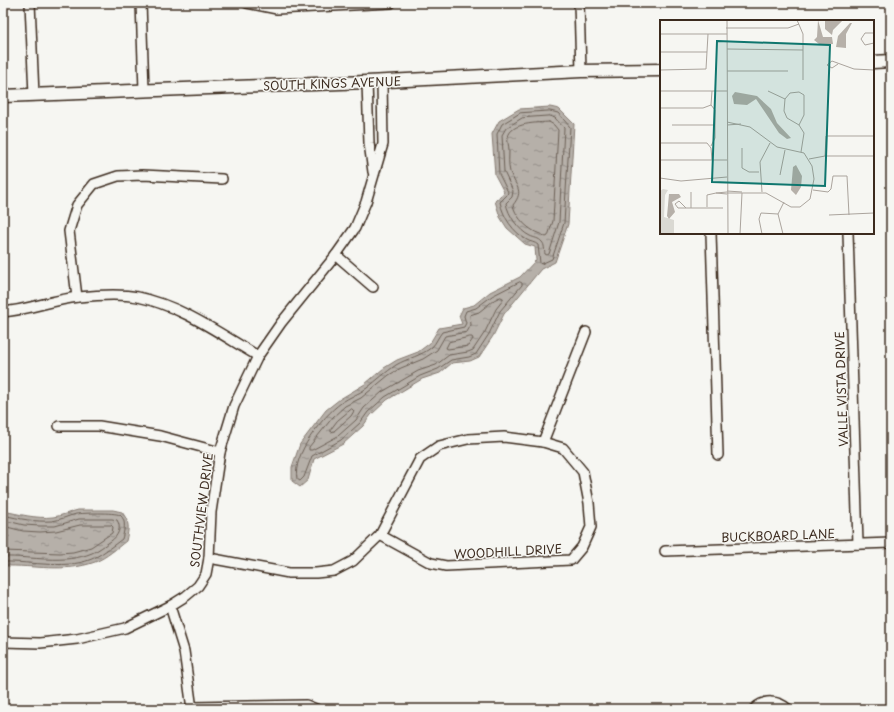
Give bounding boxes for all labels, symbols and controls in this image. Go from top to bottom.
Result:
inset map [660,20,874,234]
street label: SOUTH KINGS AVENUE [263,72,401,94]
street label: VALLE VISTA DRIVE [830,331,852,447]
street label: SOUTHVIEW DRIVE [185,451,217,569]
street label: BUCKBOARD LANE [721,524,836,546]
street label: WOODHILL DRIVE [453,539,563,563]

